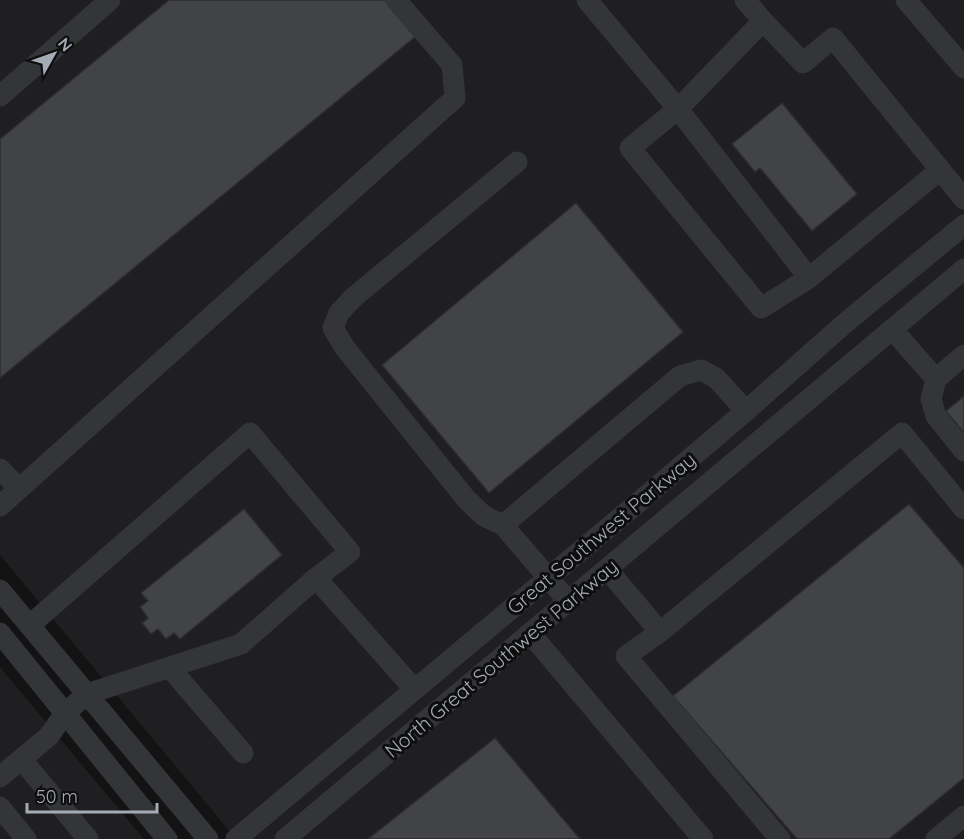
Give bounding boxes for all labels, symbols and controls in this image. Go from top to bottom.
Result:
north arrow [24,24,84,84]
text: N [54,33,77,55]
street label: Great Southwest Parkway [502,447,700,619]
street label: North Great Southwest Parkway [379,553,623,763]
scale bar [27,776,158,814]
text: 50 m [36,785,78,808]

